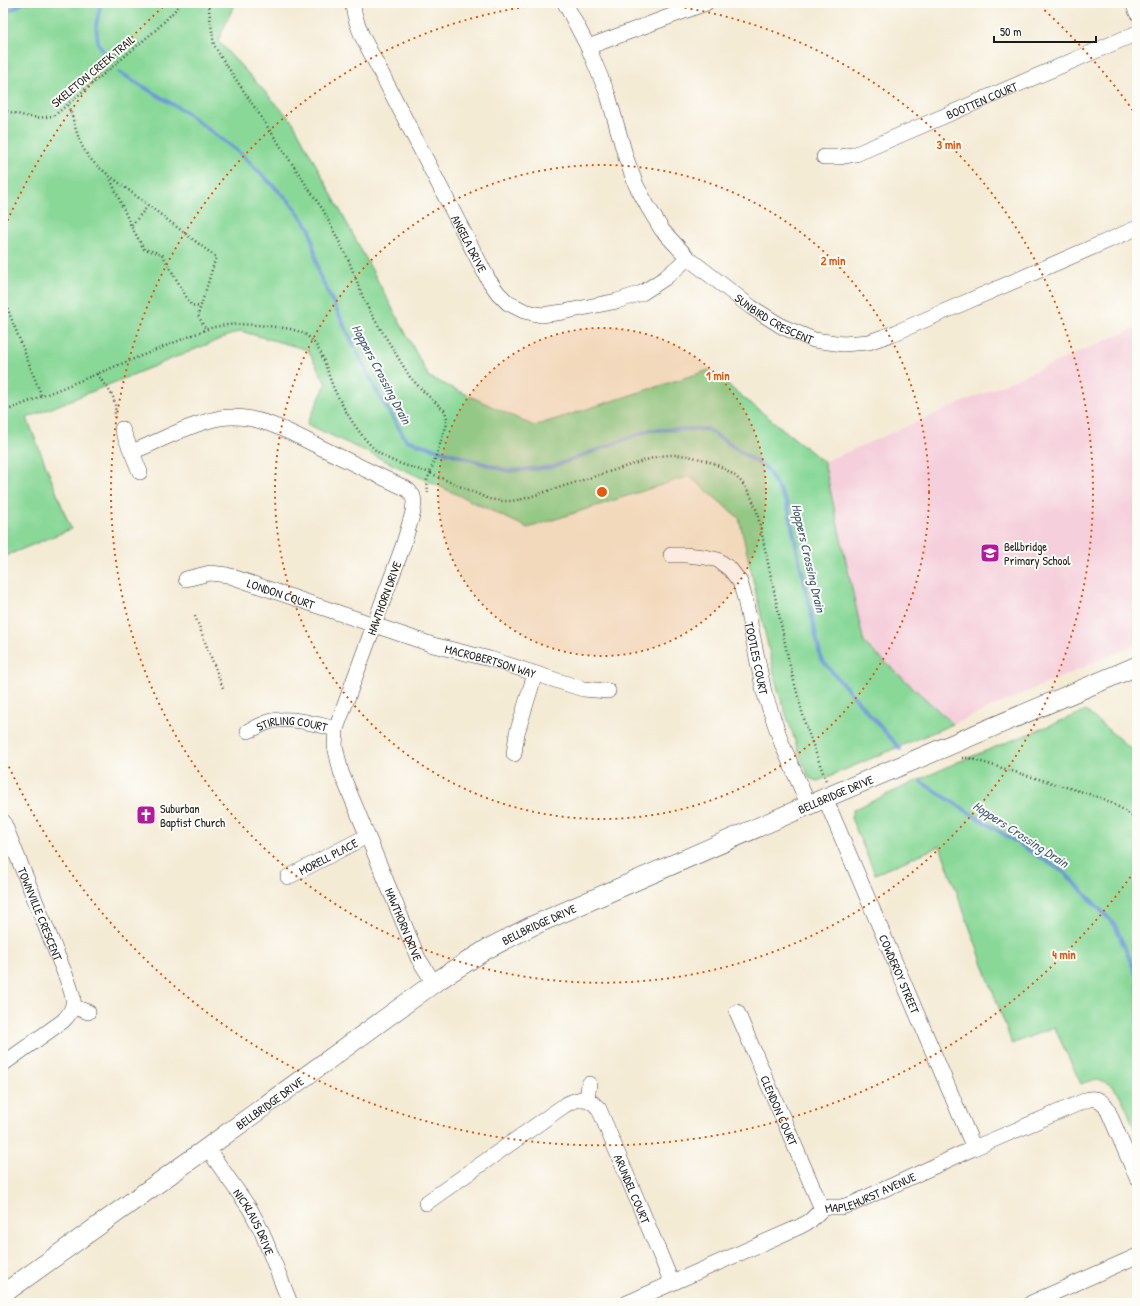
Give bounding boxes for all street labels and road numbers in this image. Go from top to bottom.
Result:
street label: SKELETON CREEK TRAIL [48,31,139,111]
street label: BOOTTEN COURT [943,77,1020,123]
street label: ANGELA DRIVE [448,212,492,276]
street label: SUNBIRD CRESCENT [732,289,816,347]
street label: HAWTHORN DRIVE [363,558,405,637]
street label: LONDON COURT [245,574,317,613]
street label: TOOTLES COURT [741,620,773,696]
street label: MACROBERTSON WAY [443,640,539,682]
street label: STIRLING COURT [253,711,330,735]
street label: BELLBRIDGE DRIVE [795,770,876,817]
street label: MORELL PLACE [295,834,361,879]
street label: TOWNVILLE CRESCENT [14,864,67,963]
street label: HAWTHORN DRIVE [381,885,427,964]
street label: BELLBRIDGE DRIVE [499,899,579,949]
street label: COWDEROY STREET [875,931,924,1016]
street label: BELLBRIDGE DRIVE [232,1072,307,1133]
street label: CLENDON COURT [757,1072,802,1149]
street label: ARUNDEL COURT [610,1152,655,1226]
street label: MAPLEHURST AVENUE [823,1167,919,1216]
street label: NICKLAUS DRIVE [230,1185,279,1258]

